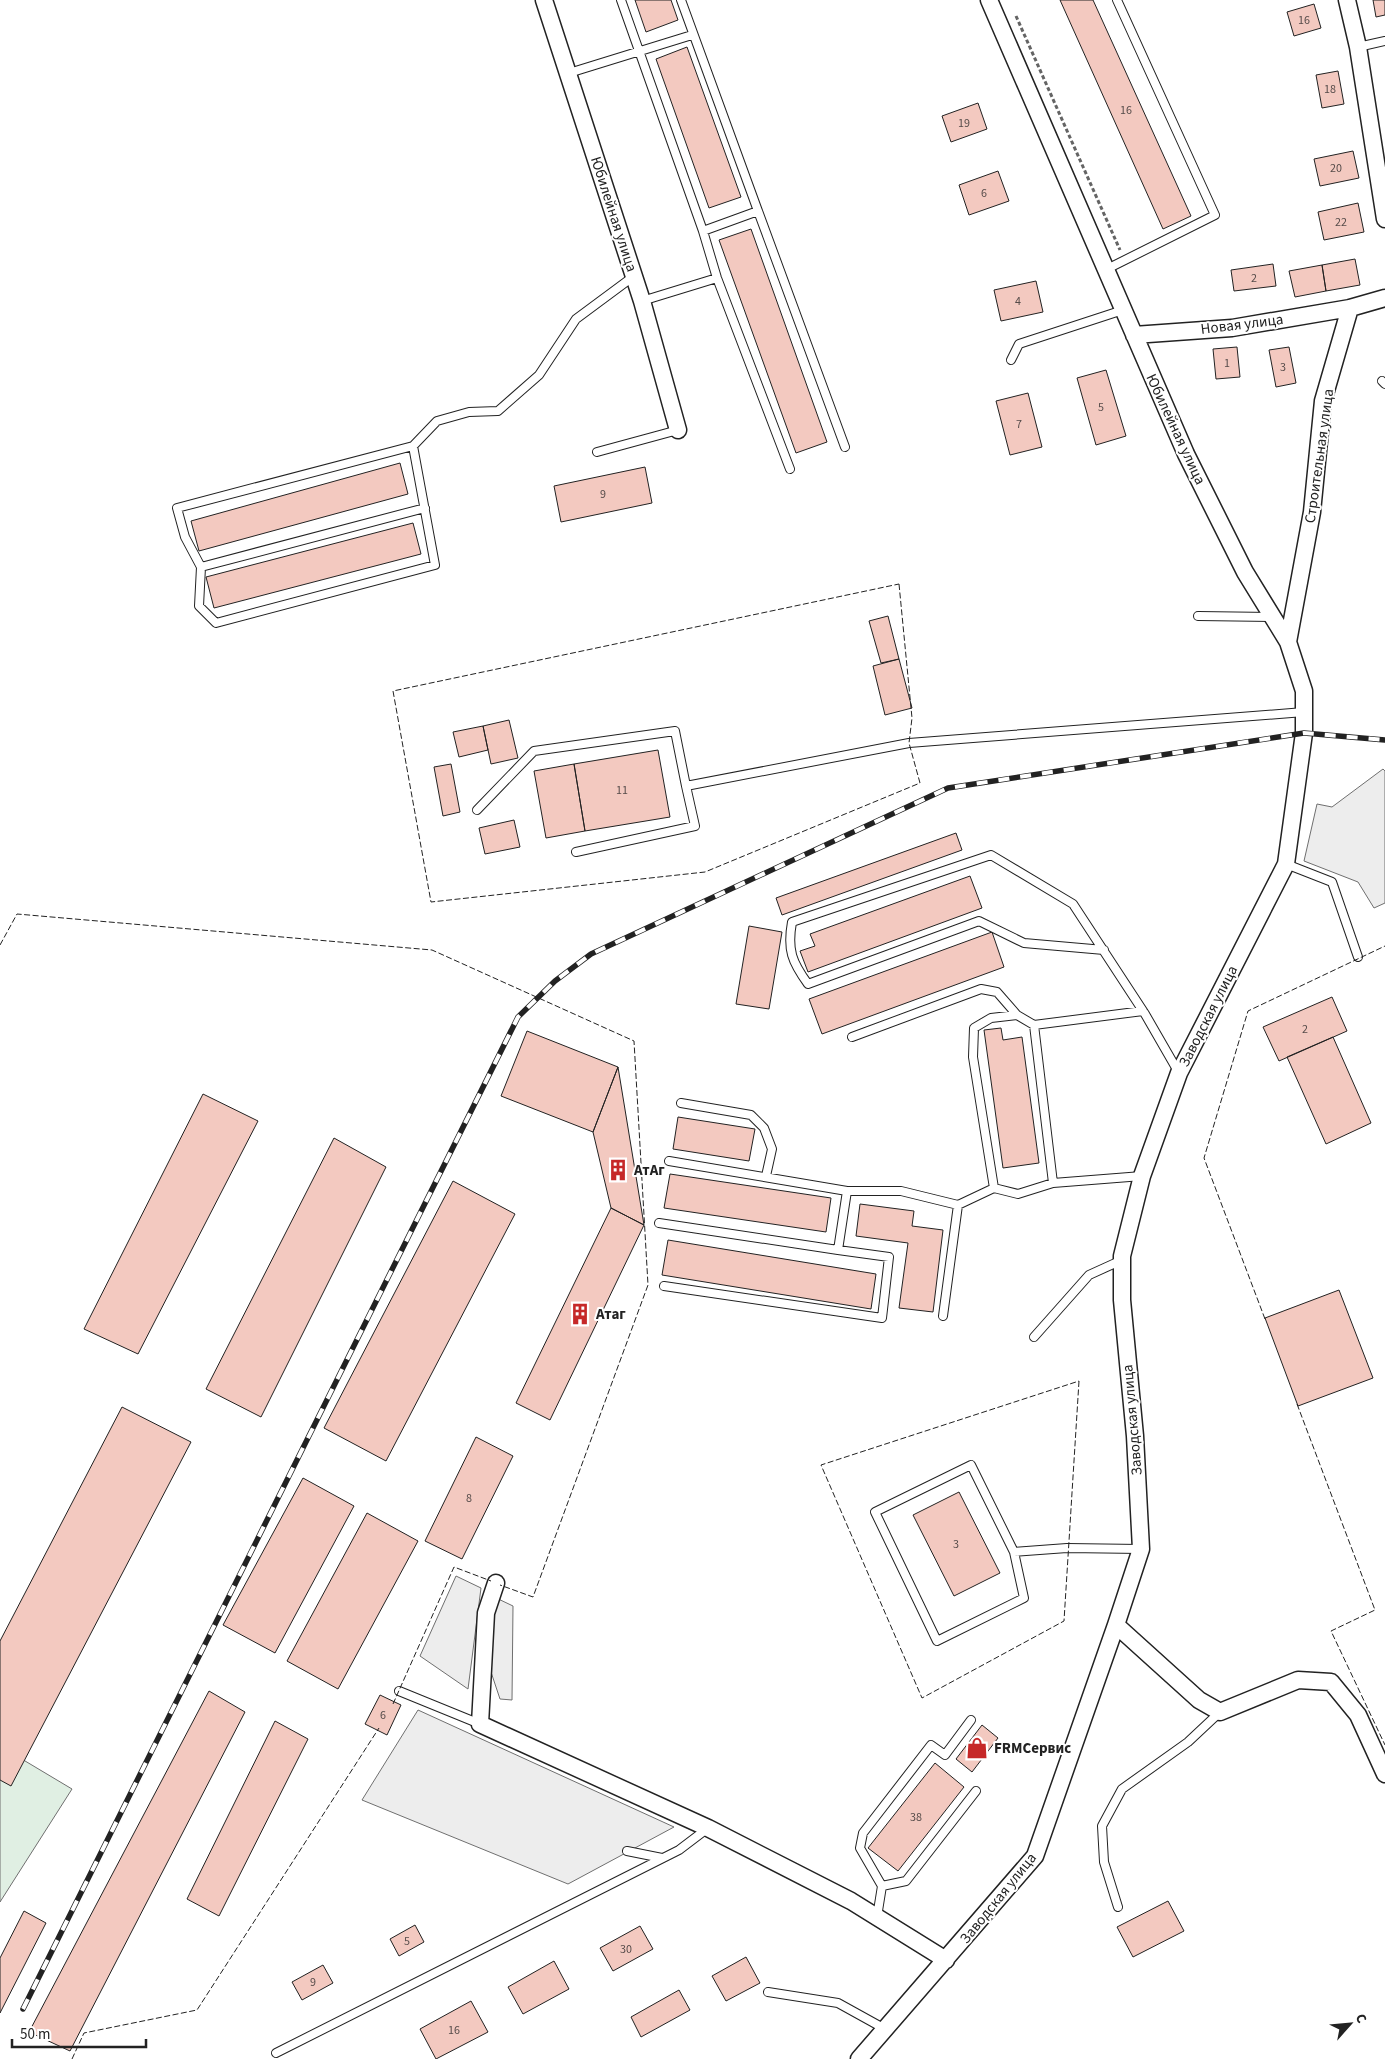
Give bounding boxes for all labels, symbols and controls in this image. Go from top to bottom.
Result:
house number: 16 [1298,12,1310,29]
house number: 18 [1324,81,1336,98]
house number: 16 [1120,102,1132,119]
house number: 19 [958,115,970,132]
street label: Юбилейная улица [585,154,642,275]
house number: 20 [1330,160,1342,177]
house number: 6 [981,185,987,202]
house number: 22 [1335,214,1347,231]
house number: 2 [1251,270,1257,287]
house number: 4 [1015,293,1021,310]
street label: Новая улица [1200,309,1285,340]
house number: 1 [1224,355,1230,372]
house number: 3 [1280,359,1286,376]
street label: Юбилейная улица [1141,370,1210,488]
street label: Строительная улица [1300,388,1339,525]
house number: 5 [1098,399,1104,416]
house number: 7 [1016,416,1022,433]
house number: 9 [600,486,606,503]
house number: 11 [616,782,628,799]
street label: Заводская улица [1174,962,1243,1071]
house number: 2 [1302,1021,1308,1038]
building icon: АтАг [605,1157,631,1183]
place label: АтАг [633,1160,665,1181]
building icon: Атаг [567,1301,593,1327]
place label: Атаг [595,1304,626,1325]
street label: Заводская улица [1117,1364,1148,1476]
house number: 8 [466,1490,472,1507]
house number: 3 [953,1536,959,1553]
house number: 6 [380,1707,386,1724]
shop icon: FRMСервис [964,1735,990,1761]
place label: FRMСервис [994,1738,1071,1759]
house number: 38 [910,1809,922,1826]
street label: Заводская улица [955,1848,1042,1948]
house number: 5 [404,1933,410,1950]
house number: 30 [620,1941,632,1958]
house number: 9 [310,1974,316,1991]
north arrow [1325,1999,1375,2049]
text: С [1350,2010,1371,2027]
scale bar [12,2016,146,2048]
house number: 16 [448,2022,460,2039]
text: 50 m [20,2024,50,2045]

